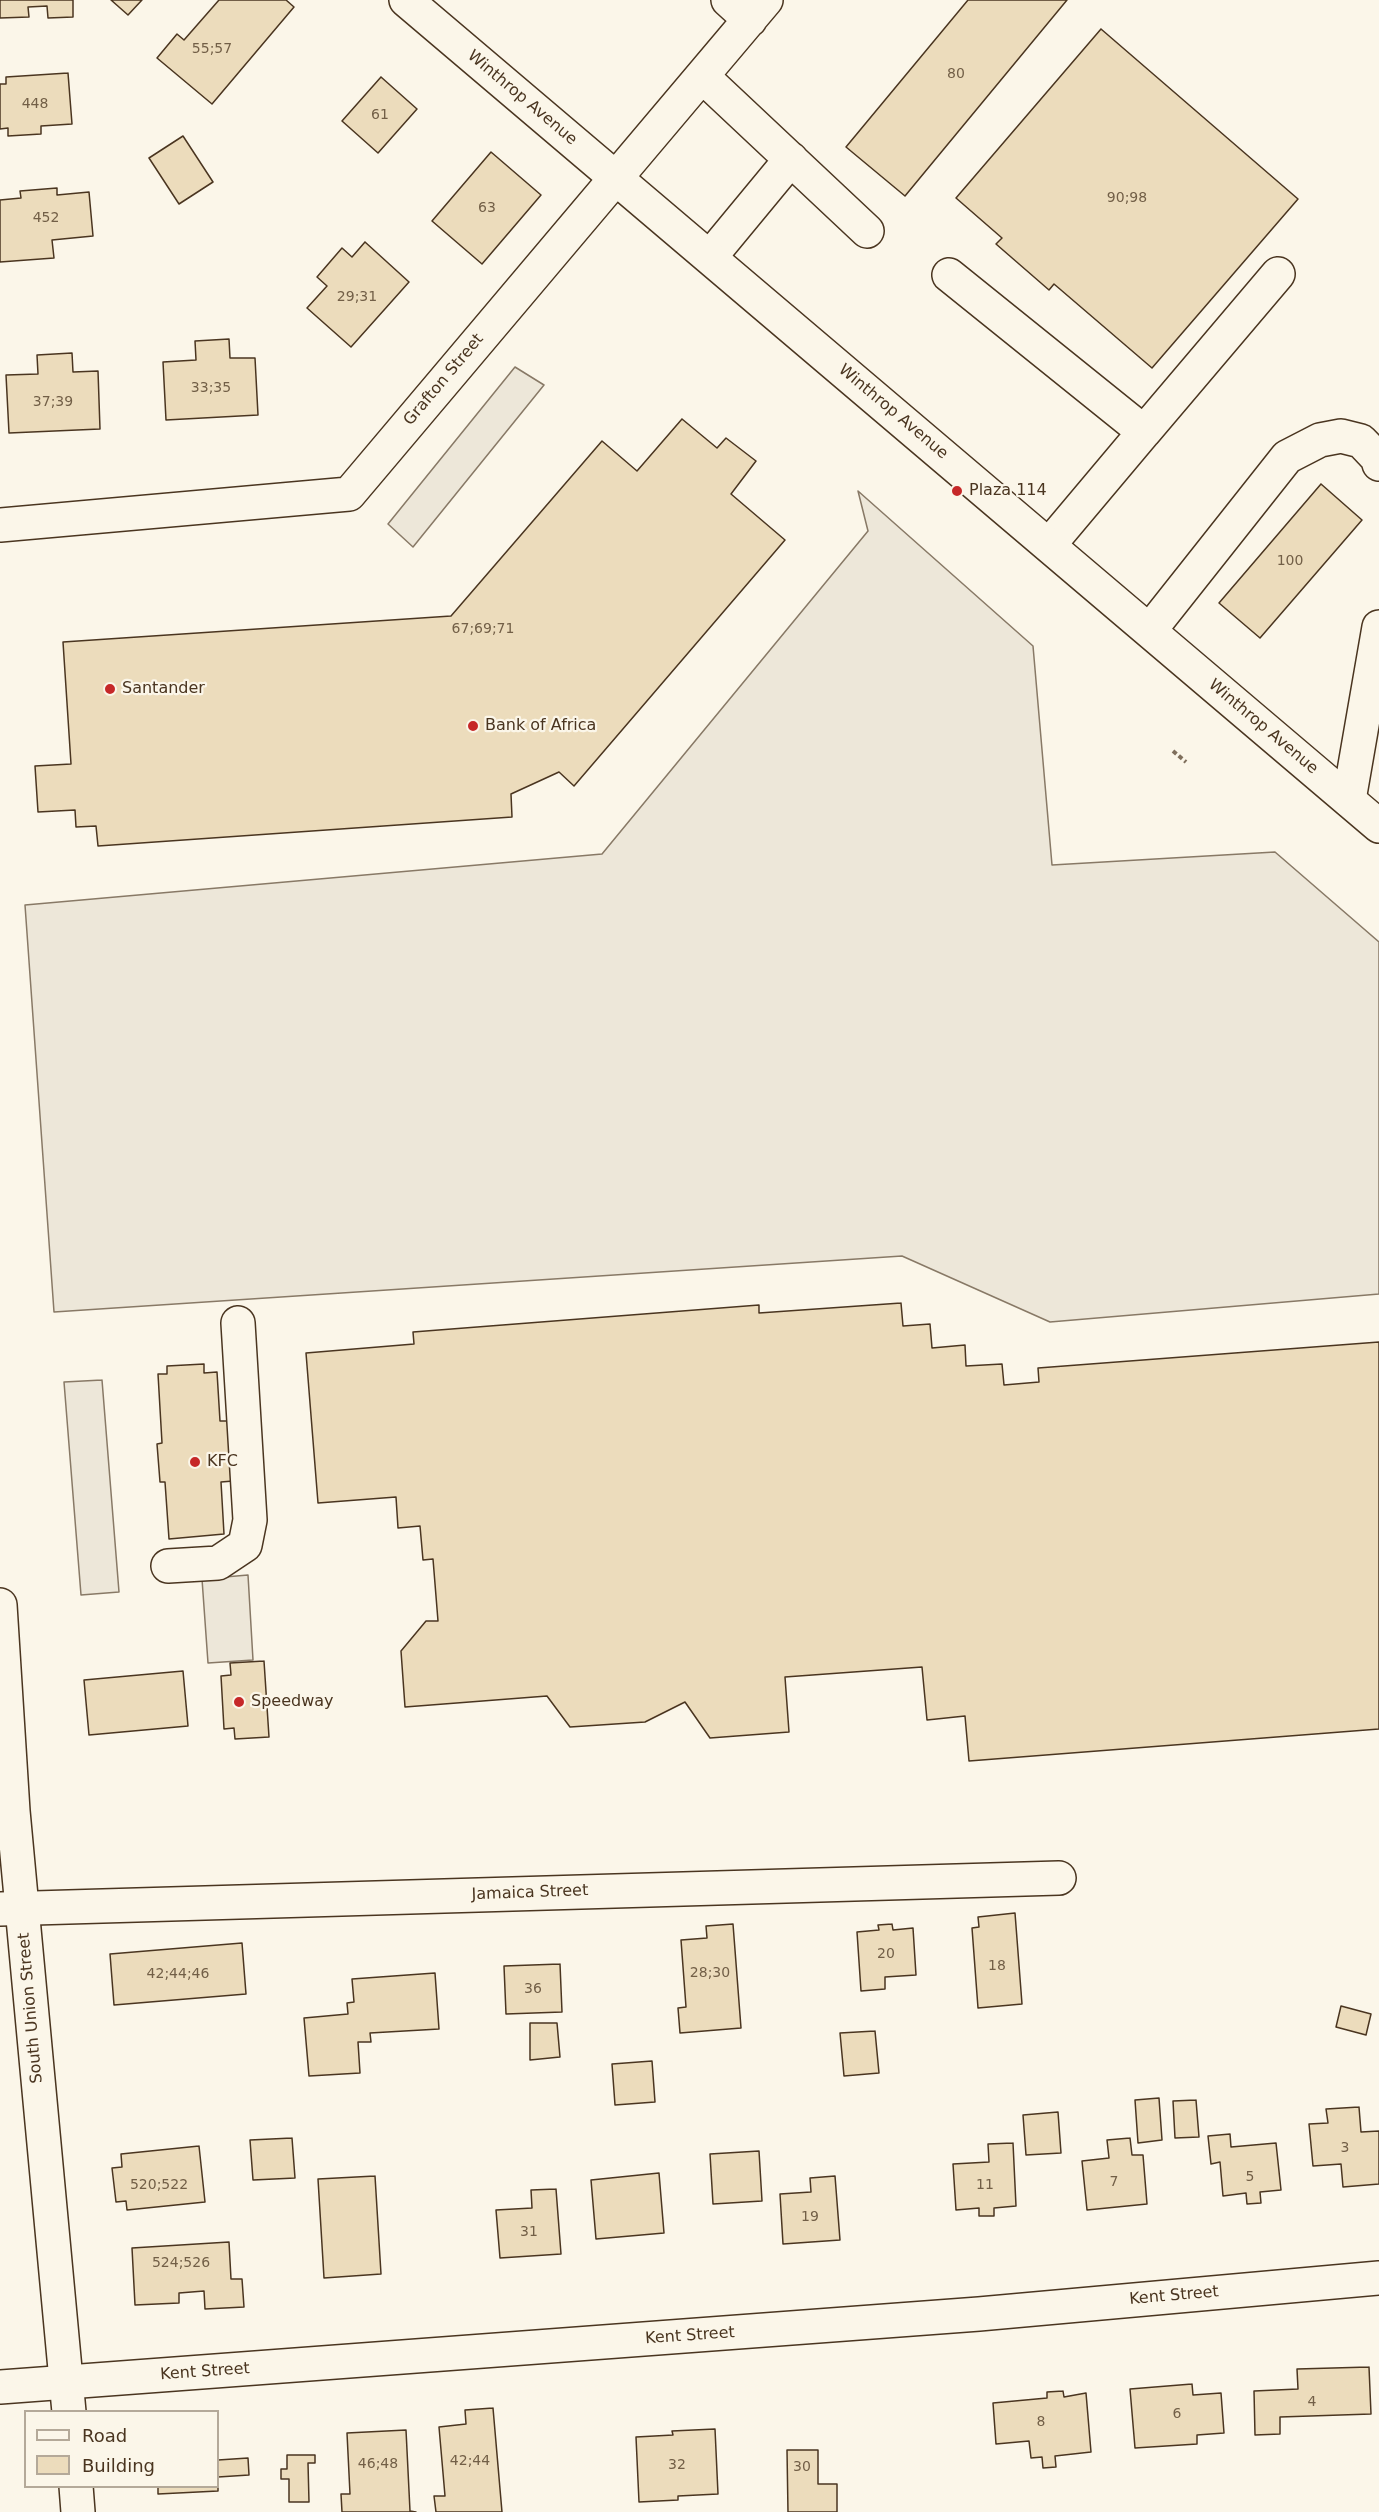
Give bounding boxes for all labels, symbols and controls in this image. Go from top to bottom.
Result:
house number: 55;57 [192,41,232,57]
street label: Winthrop Avenue [463,47,581,149]
house number: 80 [947,66,965,82]
house number: 448 [22,96,48,112]
house number: 61 [371,107,389,123]
house number: 90;98 [1107,190,1147,206]
house number: 63 [478,200,496,216]
house number: 452 [33,210,59,226]
house number: 29;31 [337,289,377,305]
street label: Grafton Street [400,330,488,430]
street label: Winthrop Avenue [834,361,952,463]
house number: 33;35 [191,380,231,396]
house number: 37;39 [33,394,73,410]
place label: Plaza 114 [969,481,1047,501]
marker: Plaza 114 [950,484,964,498]
house number: 100 [1277,553,1303,569]
house number: 67;69;71 [452,621,514,637]
street label: Winthrop Avenue [1204,676,1322,778]
place label: Santander [122,679,205,699]
marker: Santander [103,682,117,696]
place label: Bank of Africa [485,716,596,736]
marker: Bank of Africa [466,719,480,733]
place label: KFC [207,1452,238,1472]
marker: KFC [188,1455,202,1469]
place label: Speedway [251,1692,334,1712]
marker: Speedway [232,1695,246,1709]
street label: Jamaica Street [471,1881,589,1905]
street label: South Union Street [15,1932,47,2084]
house number: 20 [877,1946,895,1962]
house number: 18 [988,1958,1006,1974]
house number: 28;30 [690,1965,730,1981]
house number: 42;44;46 [147,1966,209,1982]
house number: 36 [524,1981,542,1997]
house number: 3 [1341,2140,1349,2156]
house number: 5 [1246,2169,1254,2185]
house number: 7 [1110,2174,1118,2190]
house number: 520;522 [130,2177,188,2193]
house number: 11 [976,2177,994,2193]
house number: 19 [801,2209,819,2225]
house number: 31 [520,2224,538,2240]
house number: 524;526 [152,2255,210,2271]
street label: Kent Street [1129,2283,1219,2309]
street label: Kent Street [645,2323,735,2349]
street label: Kent Street [160,2359,250,2385]
house number: 4 [1308,2394,1316,2410]
house number: 6 [1173,2406,1181,2422]
legend [24,2410,219,2488]
house number: 8 [1037,2414,1045,2430]
text: Road [82,2425,127,2446]
house number: 42;44 [450,2453,490,2469]
text: Building [82,2455,155,2476]
house number: 46;48 [358,2456,398,2472]
house number: 32 [668,2457,686,2473]
house number: 30 [793,2459,811,2475]

